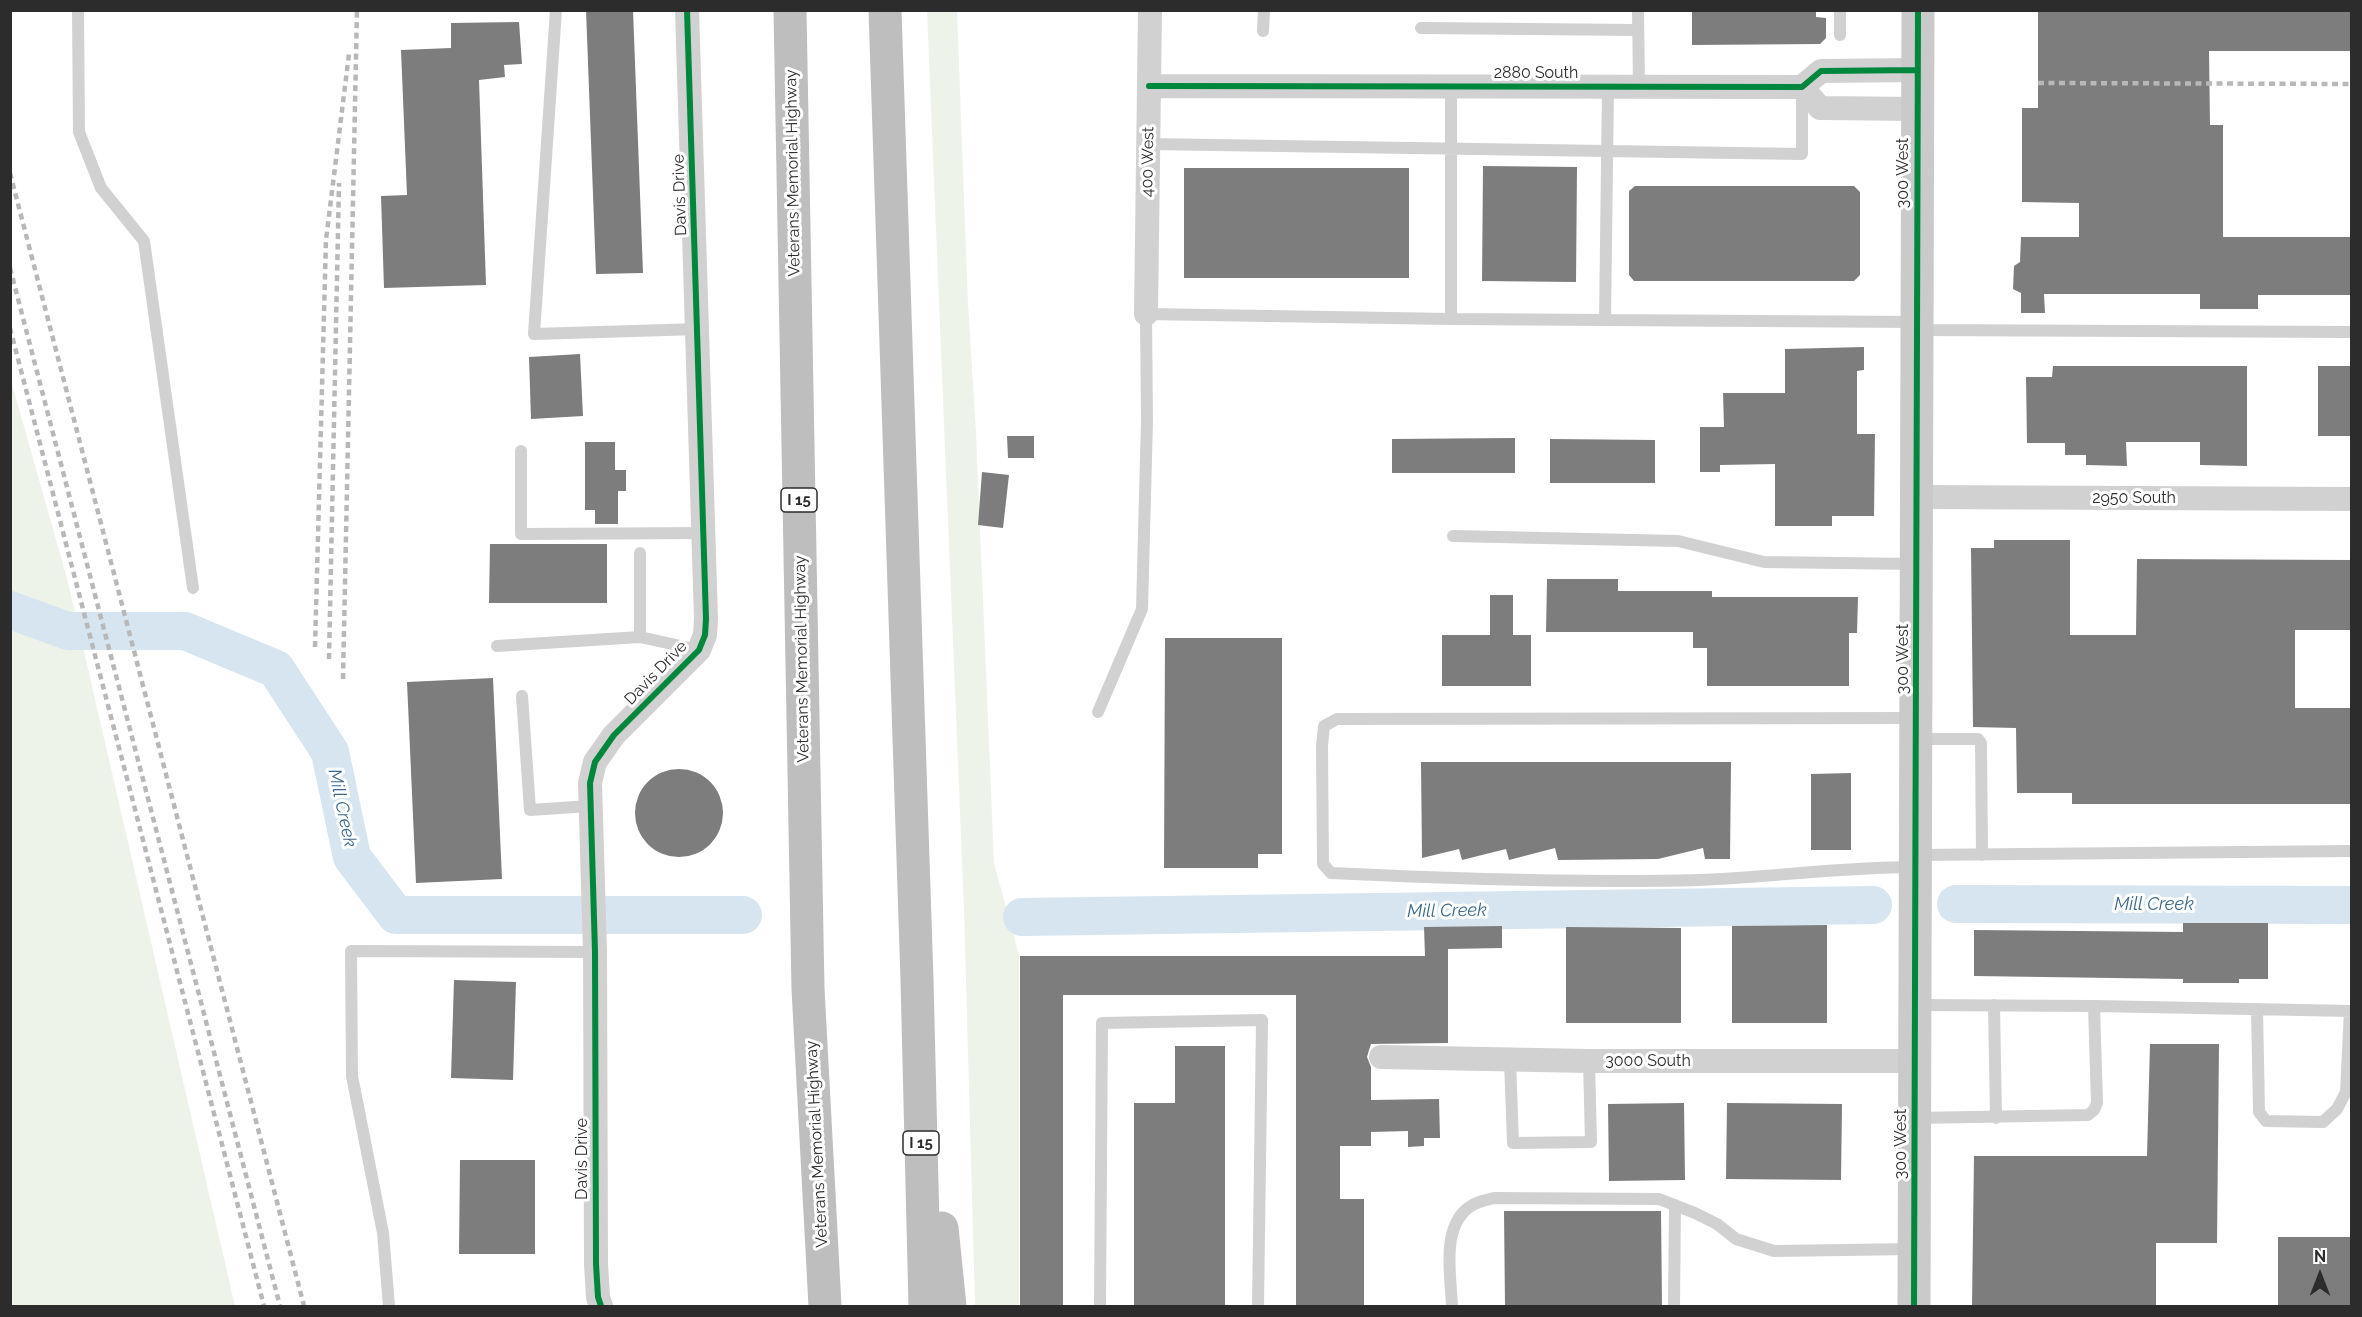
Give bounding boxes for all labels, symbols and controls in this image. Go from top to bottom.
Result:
street label: 2880 South [1494,63,1578,83]
street label: Veterans Memorial Highway [782,69,804,277]
street label: 400 West [1138,127,1158,197]
street label: 300 West [1893,138,1913,208]
street label: Davis Drive [669,154,691,236]
road number: I 15 [781,488,817,512]
street label: 2950 South [2092,488,2176,508]
street label: Veterans Memorial Highway [791,555,813,763]
street label: 300 West [1893,624,1913,694]
street label: Davis Drive [621,637,691,709]
water label: Mill Creek [323,767,361,849]
water label: Mill Creek [2114,894,2194,916]
water label: Mill Creek [1407,900,1487,922]
street label: Veterans Memorial Highway [802,1040,832,1248]
street label: 3000 South [1605,1051,1691,1071]
street label: 300 West [1891,1109,1911,1179]
street label: Davis Drive [572,1118,592,1200]
road number: I 15 [903,1131,939,1155]
north arrow [2290,1245,2350,1305]
text: N [2314,1247,2326,1266]

